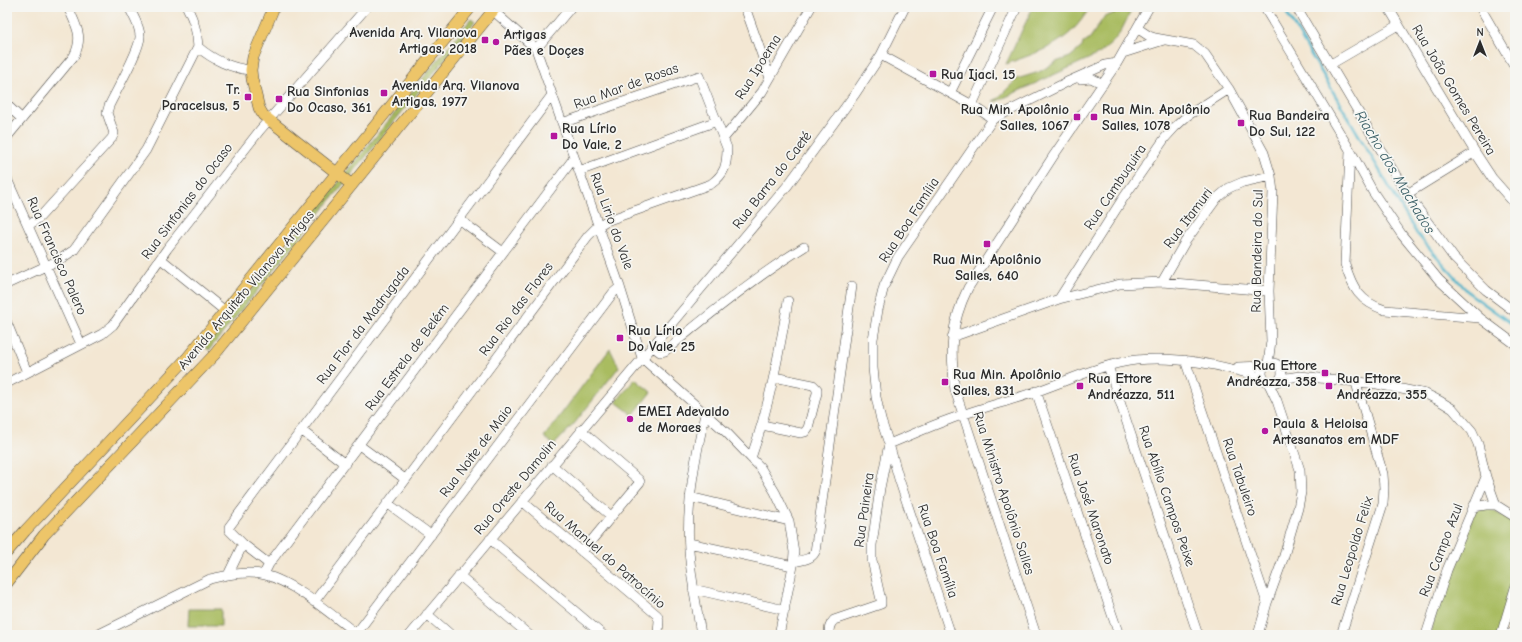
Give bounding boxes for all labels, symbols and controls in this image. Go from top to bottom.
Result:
street label: Rua João Gomes Pereira [1408,22,1500,158]
north arrow [1460,22,1500,62]
place label: Avenida Arq. Vilanova Artigas, 2018 [349,24,477,57]
place label: Artigas Pães e Doçes [504,26,584,59]
text: N [1476,26,1484,39]
street label: Rua Ipoema [731,31,785,103]
marker: Avenida Arq. Vilanova Artigas, 2018 [480,35,490,45]
marker: Artigas Pães e Doçes [491,37,501,47]
street label: Rua Mar de Rosas [571,59,681,113]
place label: Rua Ijaci, 15 [941,66,1016,83]
marker: Rua Ijaci, 15 [928,69,938,79]
place label: Avenida Arq. Vilanova Artigas, 1977 [392,77,520,110]
place label: Tr. Paracelsus, 5 [162,81,240,114]
place label: Rua Sinfonias Do Ocaso, 361 [287,83,371,116]
marker: Avenida Arq. Vilanova Artigas, 1977 [379,88,389,98]
marker: Tr. Paracelsus, 5 [243,92,253,102]
marker: Rua Sinfonias Do Ocaso, 361 [274,94,284,104]
place label: Rua Min. Apolônio Salles, 1067 [961,101,1070,134]
place label: Rua Min. Apolônio Salles, 1078 [1102,101,1210,134]
place label: Rua Bandeira Do Sul, 122 [1249,107,1330,140]
water label: Riacho dos Machados [1351,107,1439,238]
marker: Rua Min. Apolônio Salles, 1067 [1072,112,1082,122]
marker: Rua Min. Apolônio Salles, 1078 [1089,112,1099,122]
marker: Rua Bandeira Do Sul, 122 [1236,118,1246,128]
place label: Rua Lírio Do Vale, 2 [562,120,622,153]
street label: Rua Barra do Caeté [729,128,815,232]
marker: Rua Lírio Do Vale, 2 [549,131,559,141]
street label: Rua Sinfonias do Ocaso [138,139,236,263]
street label: Rua Cambuquira [1080,141,1150,233]
street label: Rua Lirio do Vale [587,170,637,272]
street label: Rua Boa Família [875,174,943,266]
street label: Rua Itamuri [1160,184,1216,252]
street label: Rua Bandeira do Sul [1247,189,1267,313]
street label: Rua Francisco Palero [23,194,91,318]
street label: Avenida Arquiteto Vilanova Artigas [174,207,318,373]
marker: Rua Min. Apolônio Salles, 640 [982,239,992,249]
place label: Rua Min. Apolônio Salles, 640 [933,251,1041,284]
street label: Rua Rio das Flores [475,259,557,359]
street label: Rua Flor da Madrugada [313,262,413,388]
street label: Rua Estrela de Belém [361,300,453,414]
place label: Rua Lírio Do Vale, 25 [628,322,695,355]
marker: Rua Lírio Do Vale, 25 [615,333,625,343]
place label: Rua Ettore Andréazza, 358 [1227,357,1317,390]
place label: Rua Min. Apolônio Salles, 831 [953,366,1061,399]
marker: Rua Ettore Andréazza, 358 [1320,368,1330,378]
place label: Rua Ettore Andréazza, 511 [1088,370,1175,403]
place label: Rua Ettore Andréazza, 355 [1337,370,1427,403]
marker: Rua Min. Apolônio Salles, 831 [940,377,950,387]
marker: Rua Ettore Andréazza, 511 [1075,381,1085,391]
marker: Rua Ettore Andréazza, 355 [1324,381,1334,391]
street label: Rua Noite de Maio [436,402,516,500]
place label: EMEI Adevaldo de Moraes [638,403,729,436]
street label: Rua Ministro Apolônio Salles [970,409,1039,577]
marker: EMEI Adevaldo de Moraes [625,414,635,424]
place label: Paula & Heloisa Artesanatos em MDF [1273,415,1400,448]
street label: Rua Abílio Campos Peixe [1135,423,1199,569]
marker: Paula & Heloisa Artesanatos em MDF [1260,426,1270,436]
street label: Rua Oreste Damolin [470,436,560,538]
street label: Rua Tabuleiro [1219,436,1261,518]
street label: Rua José Maronato [1064,451,1118,567]
street label: Rua Paineira [850,471,878,549]
street label: Rua Leopoldo Felix [1327,494,1377,608]
street label: Rua Manuel do Patrocínio [541,498,669,612]
street label: Rua Campo Azul [1415,501,1467,599]
street label: Rua Boa Família [914,502,962,600]

